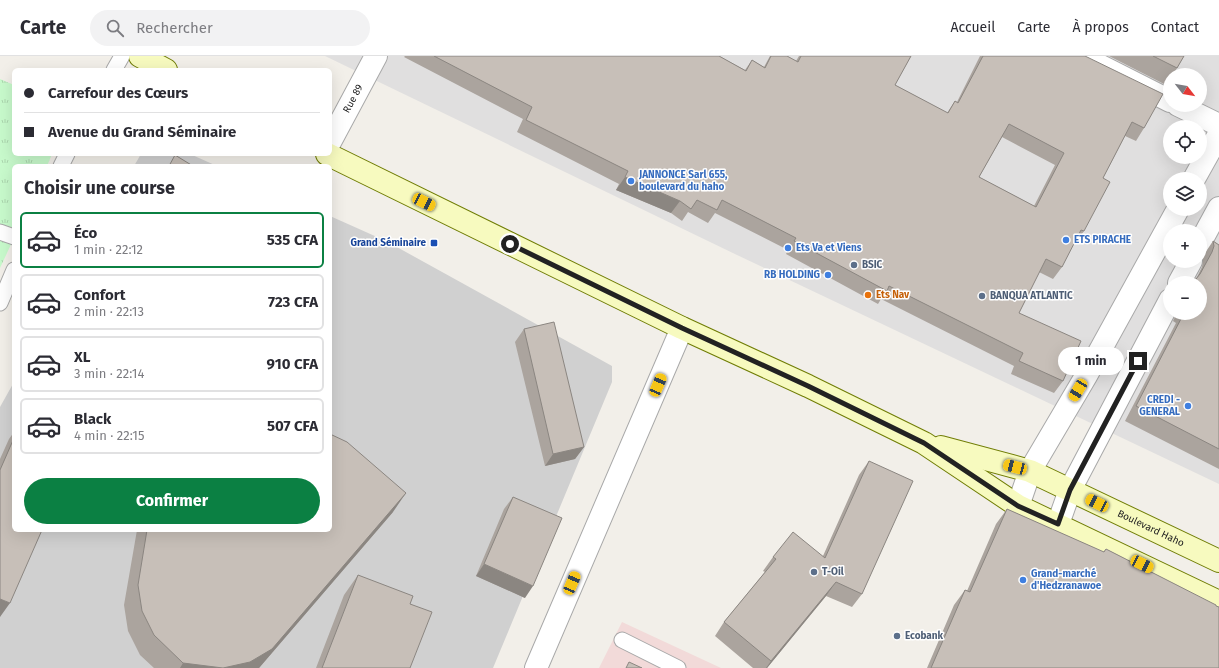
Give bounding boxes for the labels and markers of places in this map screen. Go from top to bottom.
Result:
place label: JANNONCE Sarl 655, boulevard du haho [638,169,728,193]
marker: JANNONCE Sarl 655, boulevard du haho [626,176,636,186]
place label: ETS PIRACHE [1074,234,1131,246]
marker: ETS PIRACHE [1061,235,1071,245]
place label: Grand Séminaire [350,236,426,249]
marker: Grand Séminaire [429,238,439,248]
place label: Ets Va et Viens [796,242,862,254]
marker: Ets Va et Viens [783,243,793,253]
place label: BSIC [862,259,883,271]
marker: BSIC [849,260,859,270]
place label: RB HOLDING [764,269,820,281]
marker: RB HOLDING [823,270,833,280]
place label: Ets Nav [876,289,910,301]
marker: Ets Nav [863,290,873,300]
place label: BANQUA ATLANTIC [990,290,1073,302]
marker: BANQUA ATLANTIC [977,291,987,301]
place label: CREDI - GENERAL [1139,394,1180,418]
marker: CREDI - GENERAL [1183,401,1193,411]
place label: T-Oil [822,566,844,578]
marker: T-Oil [809,567,819,577]
place label: Grand-marché d'Hedzranawoe [1031,567,1102,592]
marker: Grand-marché d'Hedzranawoe [1018,575,1028,585]
place label: Ecobank [905,630,944,642]
marker: Ecobank [892,631,902,641]

